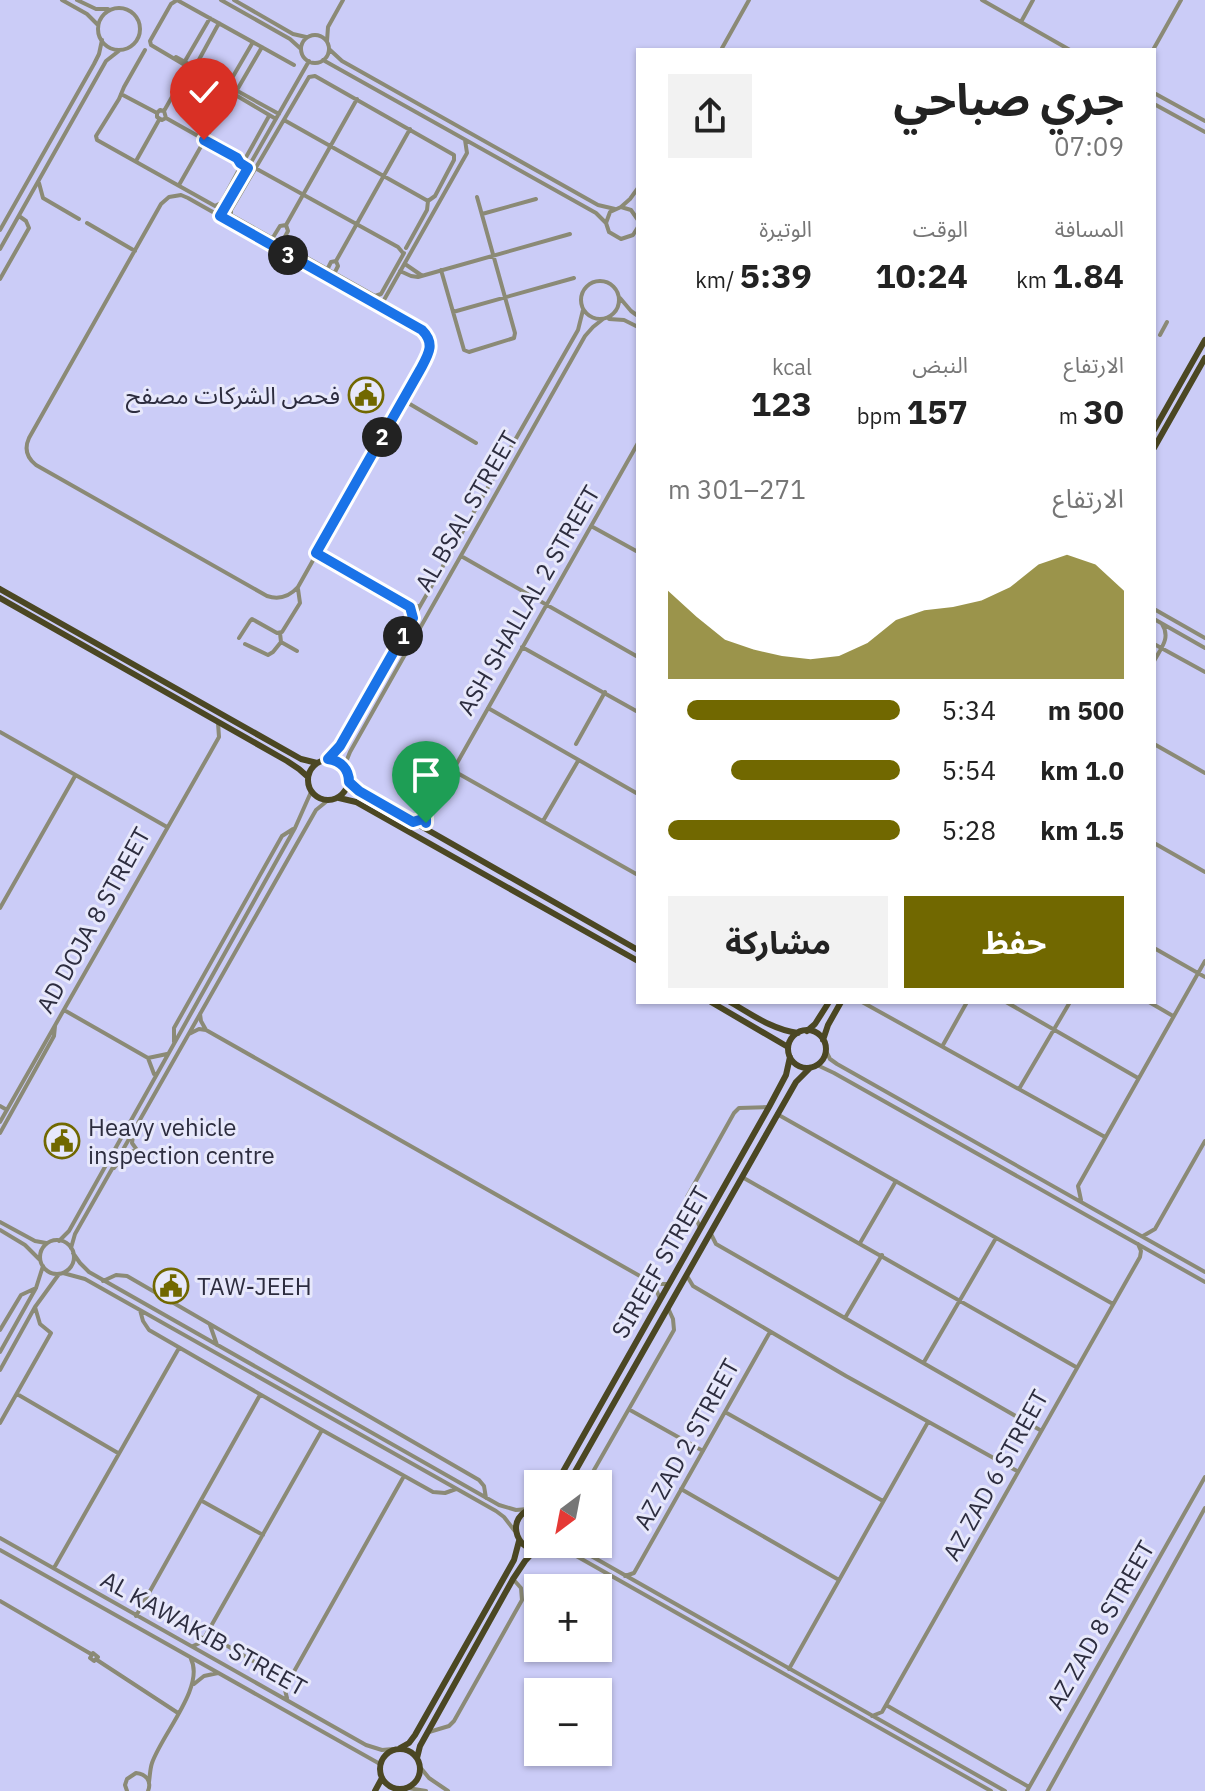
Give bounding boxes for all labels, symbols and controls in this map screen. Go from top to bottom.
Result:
pin [170,58,238,140]
icon: check [182,70,226,114]
text: جري صباحي [893,70,1124,127]
button: share [668,74,752,158]
text: 07:09 [1054,129,1124,163]
text: الوتيرة [759,214,812,243]
text: الوقت [913,214,968,243]
text: المسافة [1055,214,1124,243]
pin: 3 [268,235,308,275]
text: 3 [281,240,295,269]
text: 5:39 [740,253,812,297]
text: 10:24 [875,253,968,297]
text: 1.84 [1052,253,1124,297]
text: /km [695,265,740,294]
text: km [1016,265,1052,294]
text: النبض [912,350,968,379]
text: الارتفاع [1064,350,1124,379]
text: kcal [772,352,812,381]
public building icon: فحص الشركات مصفح [347,376,385,414]
place label: فحص الشركات مصفح [126,379,340,413]
text: 123 [751,381,812,425]
text: 157 [907,389,968,433]
text: 30 [1083,389,1124,433]
text: bpm [857,401,907,430]
text: m [1059,401,1083,430]
pin: 2 [362,417,402,457]
text: 2 [375,422,389,451]
street label: AL BSAL STREET [407,425,525,597]
text: 271–301 m [668,472,806,506]
street label: ASH SHALLAL 2 STREET [449,479,607,721]
text: الارتفاع [1053,481,1124,515]
pin: 1 [383,616,423,656]
text: 1 [396,621,410,650]
text: 5:34 [942,693,996,727]
text: 500 m [1048,693,1124,727]
pin [392,741,460,823]
icon: arrive [404,753,448,797]
text: 5:54 [942,753,996,787]
text: 1.0 km [1040,753,1124,787]
text: 5:28 [942,813,996,847]
text: 1.5 km [1040,813,1124,847]
street label: AD DOJA 8 STREET [29,821,157,1019]
button: مشاركة [668,896,888,988]
button: حفظ [904,896,1124,988]
place label: Heavy vehicle inspection centre [88,1111,275,1171]
public building icon: Heavy vehicle inspection centre [43,1122,81,1160]
street label: SIREEF STREET [604,1180,717,1344]
public building icon: TAW-JEEH [152,1267,190,1305]
place label: TAW-JEEH [197,1270,312,1302]
street label: AZ ZAD 2 STREET [626,1353,746,1535]
street label: AZ ZAD 6 STREET [935,1384,1055,1566]
north arrow [524,1470,612,1558]
map controls [524,1470,612,1766]
street label: AZ ZAD 8 STREET [1039,1534,1162,1716]
street label: AL KAWAKIB STREET [95,1563,313,1703]
button: + [524,1574,612,1662]
button: − [524,1678,612,1766]

